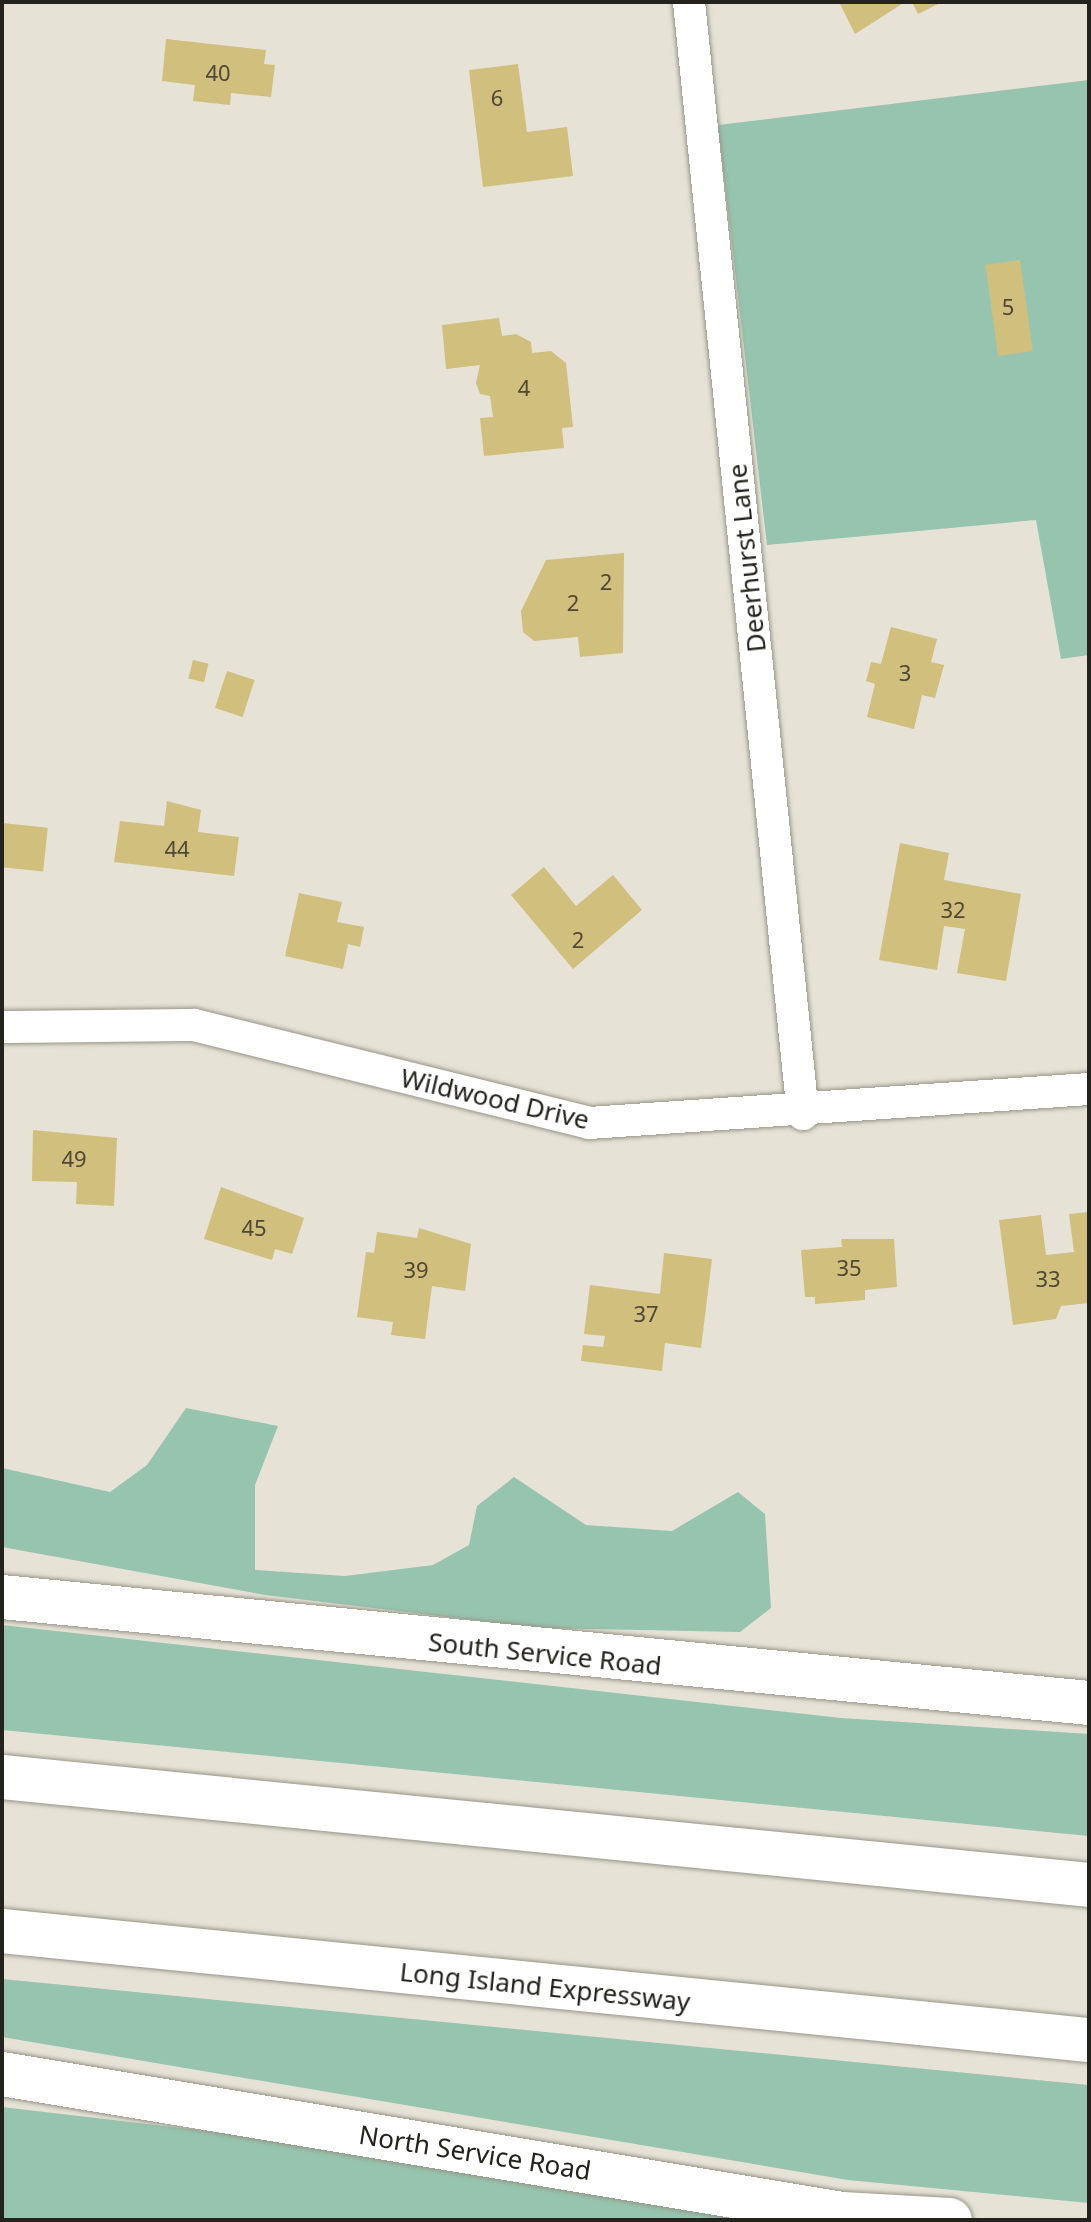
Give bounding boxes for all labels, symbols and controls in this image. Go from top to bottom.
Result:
house number: 40 [205,60,231,86]
house number: 6 [491,85,503,111]
house number: 5 [1002,294,1014,320]
house number: 4 [518,375,530,401]
street label: Deerhurst Lane [722,462,772,654]
house number: 2 [600,569,612,595]
house number: 2 [567,590,579,616]
house number: 3 [899,660,911,686]
house number: 44 [164,836,190,862]
house number: 32 [940,897,966,923]
house number: 2 [572,927,584,953]
street label: Wildwood Drive [398,1062,592,1136]
house number: 49 [61,1146,87,1172]
house number: 45 [241,1215,267,1241]
house number: 35 [836,1255,862,1281]
house number: 39 [403,1257,429,1283]
house number: 33 [1035,1266,1061,1292]
house number: 37 [633,1301,659,1327]
street label: South Service Road [427,1626,663,1682]
street label: Long Island Expressway [398,1956,692,2018]
street label: North Service Road [357,2119,593,2187]

